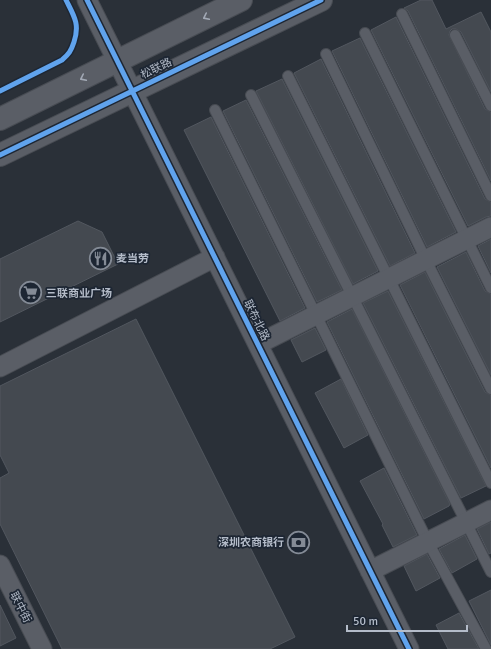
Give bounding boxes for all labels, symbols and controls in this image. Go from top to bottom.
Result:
one-way arrow [202,12,210,20]
street label: 松联路 [139,55,174,82]
one-way arrow [79,73,87,81]
restaurant icon: 麦当劳 [87,245,113,271]
place label: 麦当劳 [116,252,149,265]
supermarket icon: 三联商业广场 [17,280,43,306]
place label: 三联商业广场 [46,287,112,300]
street label: 联布北路 [241,298,272,343]
bank icon: 深圳农商银行 [286,529,312,555]
place label: 深圳农商银行 [218,536,284,549]
street label: 联中街 [7,590,34,625]
scale bar [347,607,467,633]
text: 50 m [353,614,378,629]

